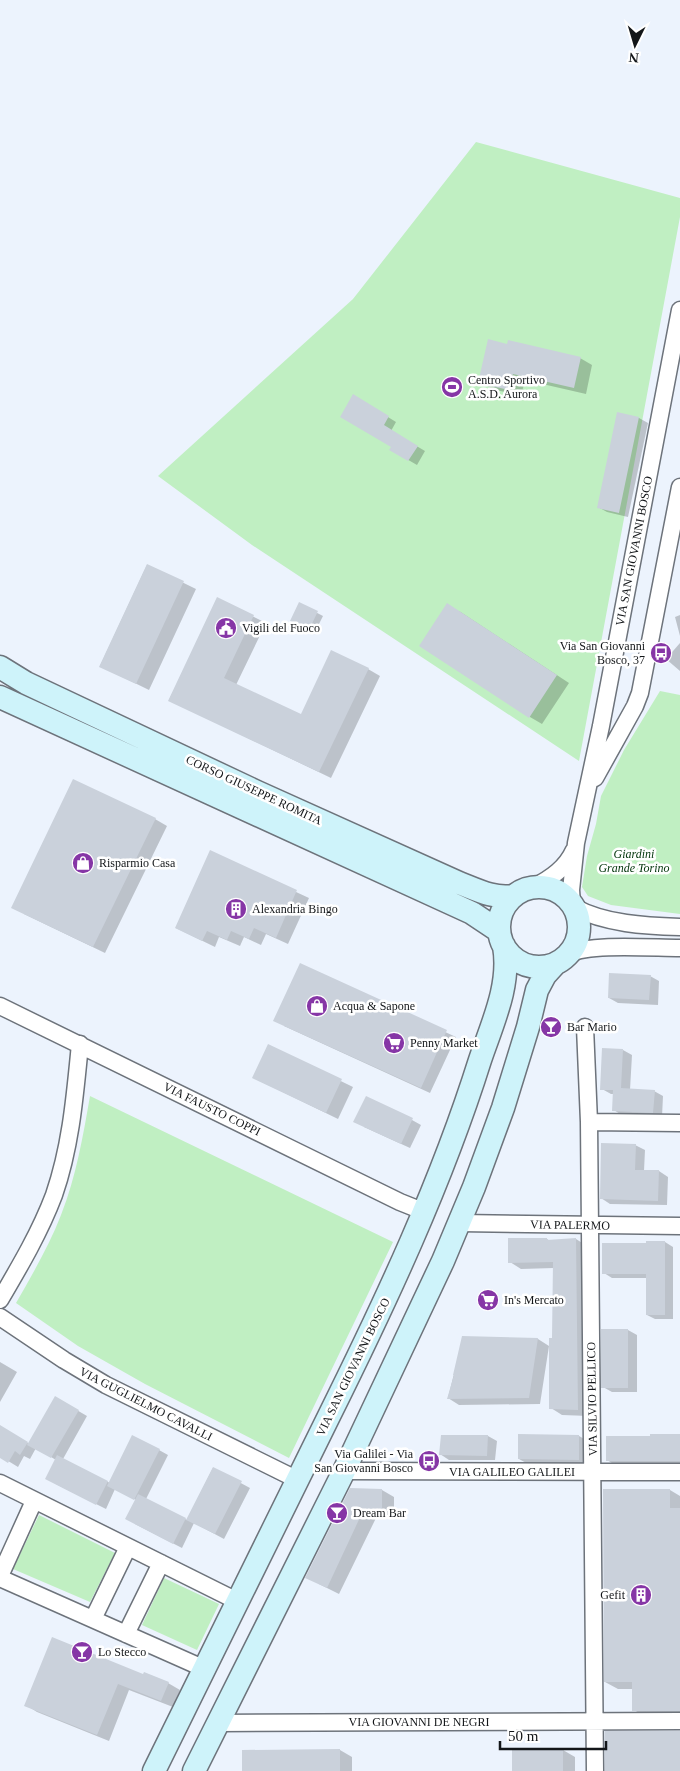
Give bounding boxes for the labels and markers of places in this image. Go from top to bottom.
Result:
place label: Centro Sportivo A.S.D. Aurora [468,373,545,401]
sports icon: Centro Sportivo A.S.D. Aurora [440,375,464,399]
public building icon: Vigili del Fuoco [214,616,238,640]
place label: Vigili del Fuoco [242,621,320,635]
place label: Via San Giovanni Bosco, 37 [560,639,646,667]
bus stop icon: Via San Giovanni Bosco, 37 [649,641,673,665]
shop icon: Risparmio Casa [71,851,95,875]
place label: Risparmio Casa [99,856,176,870]
building icon: Alexandria Bingo [224,897,248,921]
place label: Alexandria Bingo [252,902,338,916]
shop icon: Acqua & Sapone [305,994,329,1018]
place label: Acqua & Sapone [333,999,415,1013]
bar icon: Bar Mario [539,1015,563,1039]
place label: Bar Mario [567,1020,617,1034]
supermarket icon: Penny Market [382,1031,406,1055]
place label: Penny Market [410,1036,478,1050]
supermarket icon: In's Mercato [476,1288,500,1312]
place label: In's Mercato [504,1293,564,1307]
place label: Via Galilei - Via San Giovanni Bosco [314,1447,414,1475]
bus stop icon: Via Galilei - Via San Giovanni Bosco [417,1449,441,1473]
bar icon: Dream Bar [325,1501,349,1525]
place label: Dream Bar [353,1506,406,1520]
building icon: Gefit [629,1583,653,1607]
place label: Gefit [600,1588,626,1602]
bar icon: Lo Stecco [70,1640,94,1664]
place label: Lo Stecco [98,1645,146,1659]

